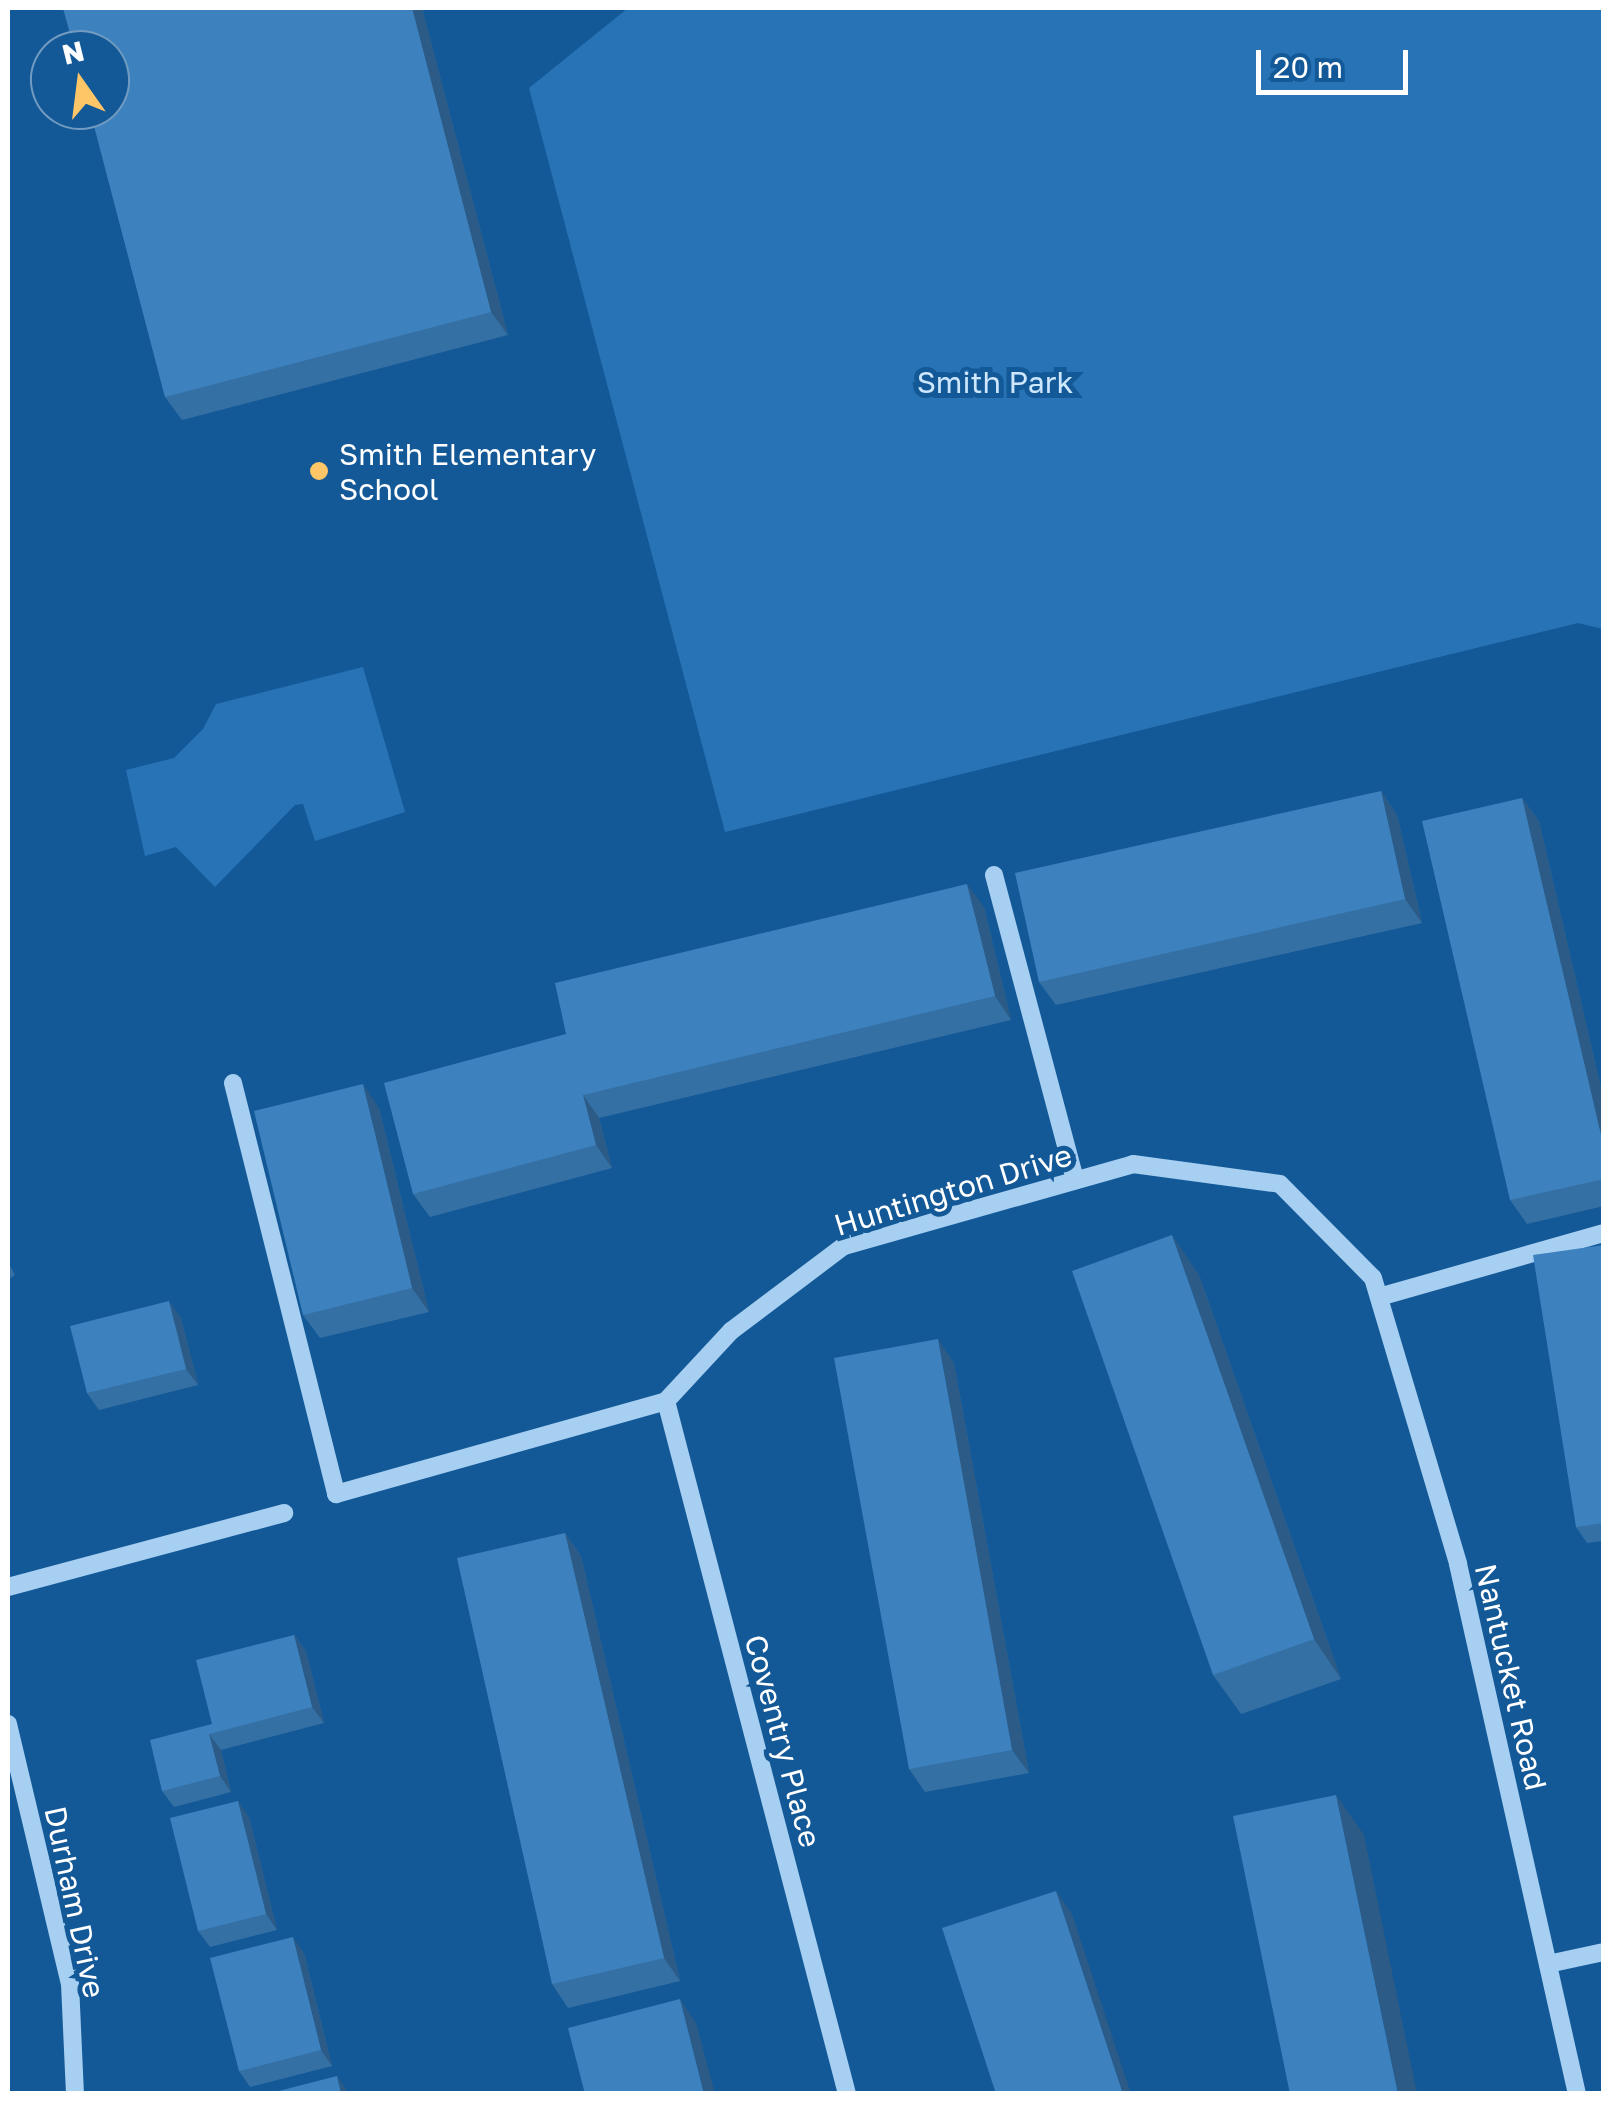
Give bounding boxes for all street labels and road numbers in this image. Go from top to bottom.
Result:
street label: Huntington Drive [830,1137,1076,1243]
street label: Nantucket Road [1467,1560,1555,1794]
street label: Coventry Place [737,1631,829,1851]
street label: Durham Drive [37,1803,113,2001]

